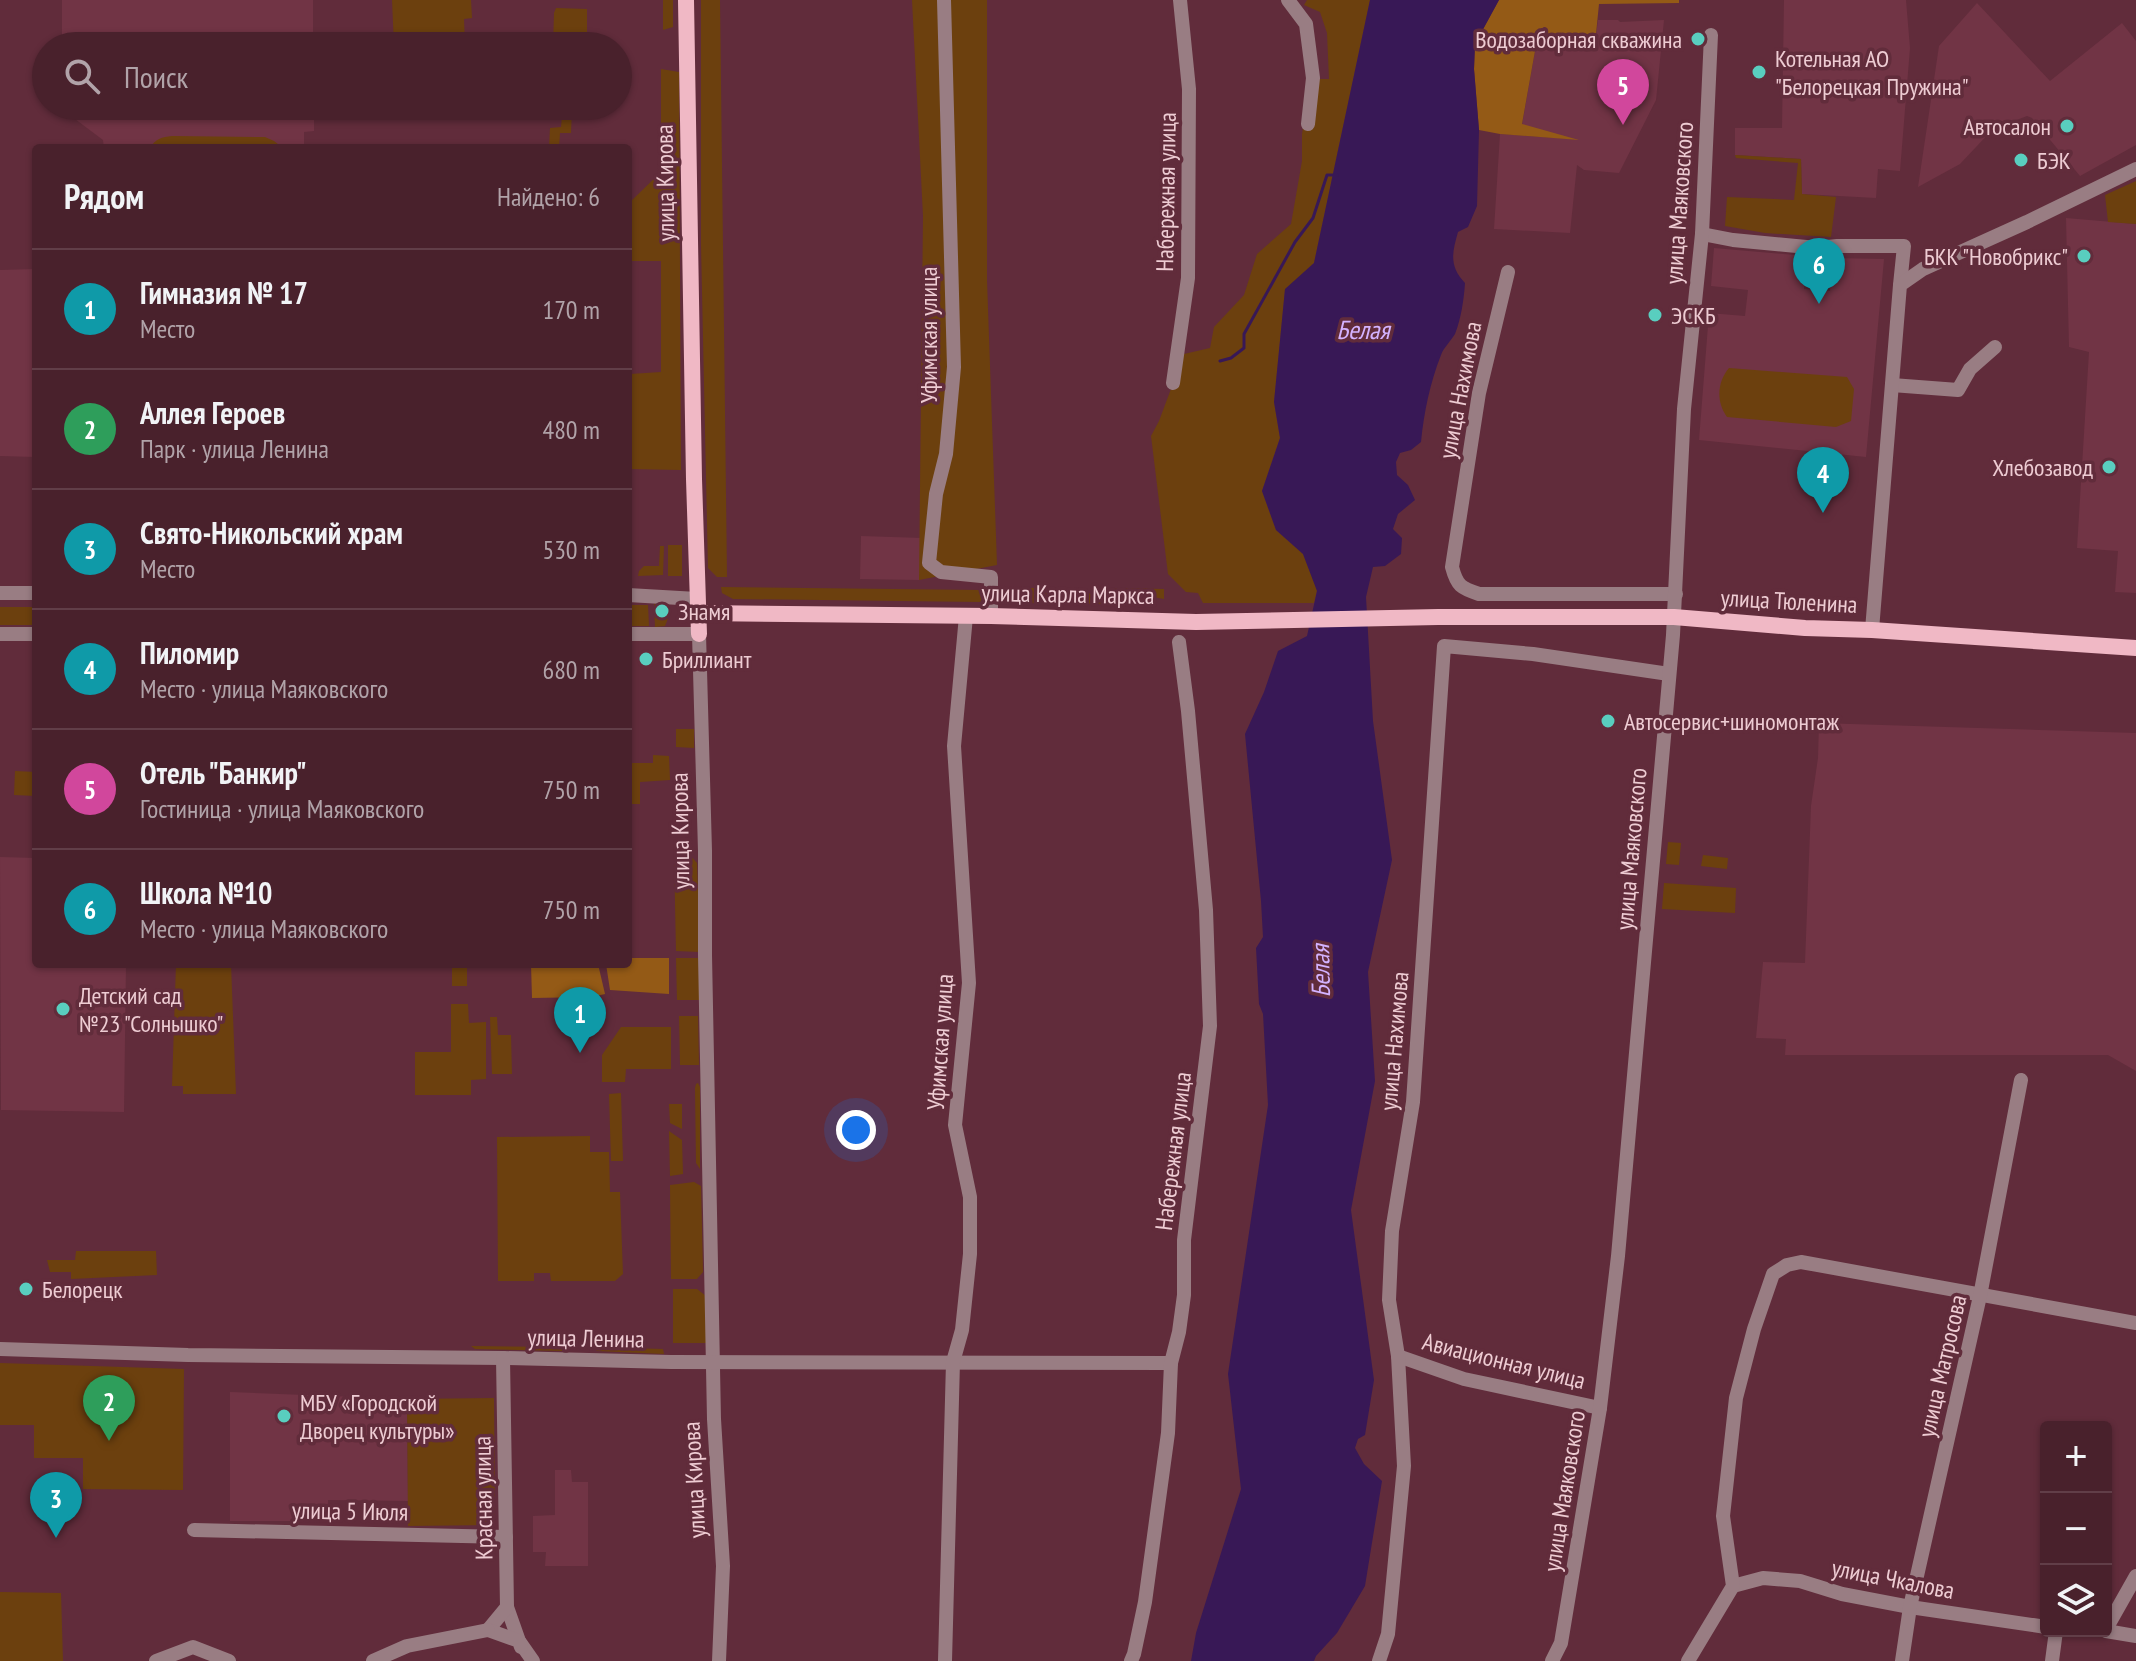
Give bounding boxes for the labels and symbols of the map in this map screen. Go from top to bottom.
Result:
place label: Водозаборная скважина [1475,24,1682,55]
marker: Водозаборная скважина [1689,30,1707,48]
place label: Котельная АО "Белорецкая Пружина" [1775,43,1969,102]
pin: 5 [1597,59,1649,125]
marker: Котельная АО "Белорецкая Пружина" [1750,63,1768,81]
place label: Автосалон [1964,111,2051,142]
street label: Набережная улица [1149,112,1183,272]
marker: Автосалон [2058,117,2076,135]
street label: улица Маяковского [1658,121,1700,285]
street label: улица Кирова [648,124,682,242]
place label: БЭК [2037,145,2071,176]
marker: БЭК [2012,151,2030,169]
pin: 6 [1793,238,1845,304]
place label: БКК "Новобрикс" [1924,241,2068,272]
marker: БКК "Новобрикс" [2075,247,2093,265]
street label: Уфимская улица [913,267,944,403]
place label: ЭСКБ [1671,300,1716,331]
marker: ЭСКБ [1646,306,1664,324]
water label: Белая [1337,313,1391,346]
street label: улица Нахимова [1431,319,1489,461]
pin: 4 [1797,447,1849,513]
place label: Хлебозавод [1992,452,2093,483]
marker: Хлебозавод [2100,458,2118,476]
street label: улица Карла Маркса [981,577,1155,611]
street label: улица Тюленина [1720,582,1858,620]
place label: Знамя [678,596,730,627]
marker: Знамя [653,602,671,620]
place label: Бриллиант [662,644,752,675]
marker: Бриллиант [637,650,655,668]
place label: Автосервис+шиномонтаж [1624,706,1839,737]
marker: Автосервис+шиномонтаж [1599,712,1617,730]
street label: улица Маяковского [1608,767,1654,931]
street label: улица Кирова [663,772,697,890]
water label: Белая [1303,942,1337,998]
street label: улица Нахимова [1372,970,1416,1112]
street label: Уфимская улица [920,973,960,1111]
place label: Детский сад №23 "Солнышко" [79,980,223,1039]
pin: 1 [554,987,606,1053]
marker: Детский сад №23 "Солнышко" [54,1000,72,1018]
street label: Набережная улица [1148,1070,1198,1232]
your location [836,1110,876,1150]
place label: Белорецк [42,1274,123,1305]
marker: Белорецк [17,1280,35,1298]
street label: улица Матросова [1911,1292,1973,1440]
street label: улица Ленина [527,1321,645,1355]
street label: Авиационная улица [1419,1326,1589,1396]
pin: 2 [83,1375,135,1441]
place label: МБУ «Городской Дворец культуры» [300,1387,455,1446]
marker: МБУ «Городской Дворец культуры» [275,1407,293,1425]
street label: улица Маяковского [1536,1408,1592,1574]
street label: улица Кирова [675,1421,713,1539]
street label: Красная улица [466,1436,500,1560]
pin: 3 [30,1472,82,1538]
street label: улица 5 Июля [292,1494,408,1528]
street label: улица Чкалова [1829,1552,1957,1606]

